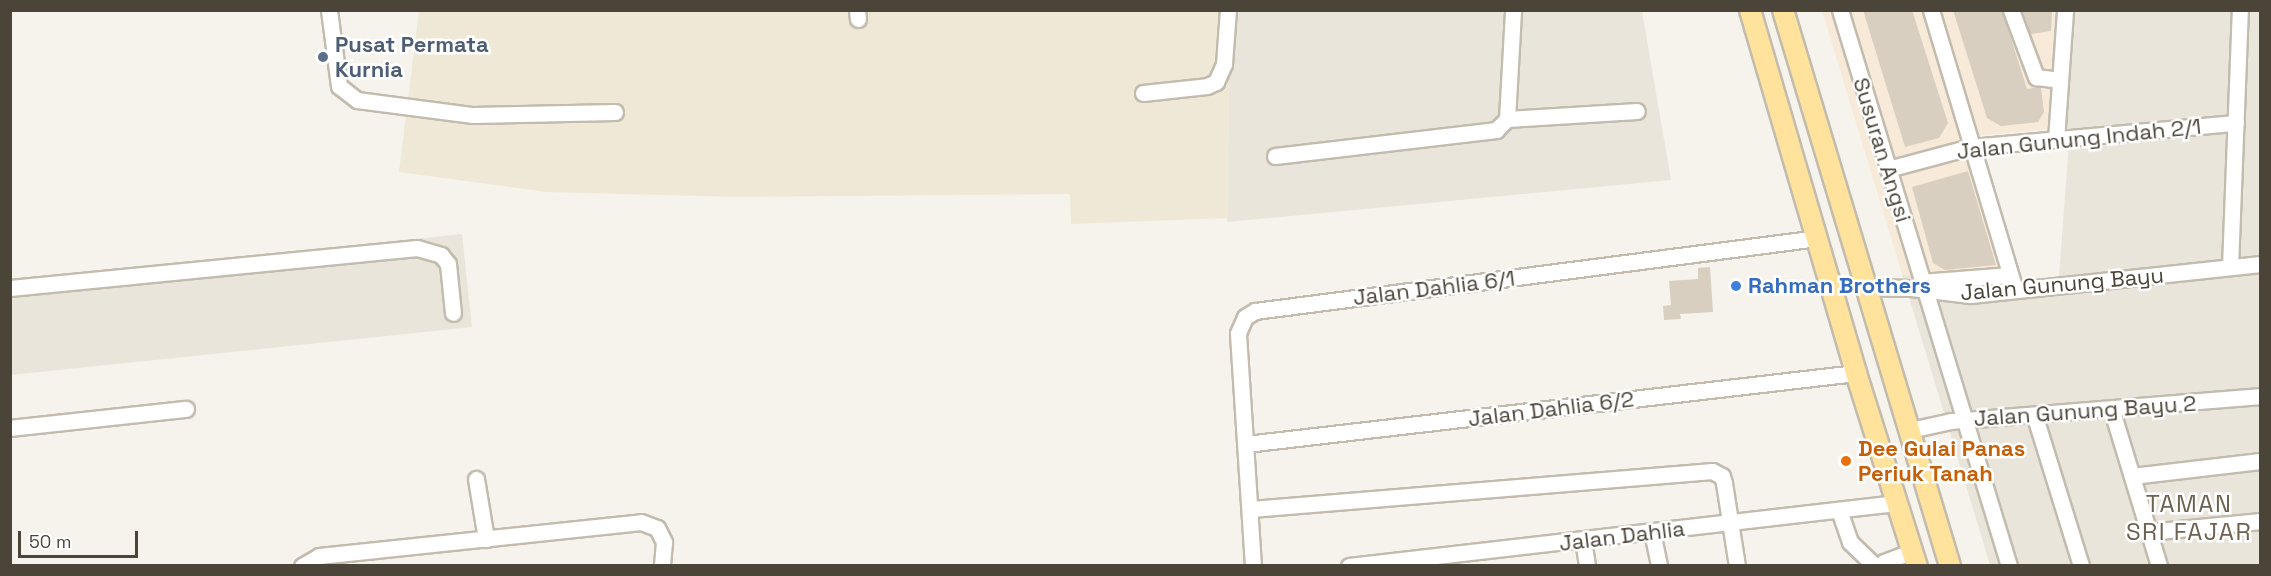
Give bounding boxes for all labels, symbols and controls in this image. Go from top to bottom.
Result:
place label: Pusat Permata Kurnia [335,31,489,82]
marker: Pusat Permata Kurnia [316,50,330,64]
street label: Susuran Angsi [1847,74,1917,226]
street label: Jalan Gunung Indah 2/1 [1955,113,2203,165]
street label: Jalan Gunung Bayu [1959,262,2165,306]
street label: Jalan Dahlia 6/1 [1352,265,1516,311]
place label: Rahman Brothers [1748,273,1931,299]
marker: Rahman Brothers [1729,279,1743,293]
street label: Jalan Dahlia 6/2 [1467,386,1635,432]
street label: Jalan Gunung Bayu 2 [1973,390,2197,432]
place label: Dee Gulai Panas Periuk Tanah [1858,435,2025,487]
marker: Dee Gulai Panas Periuk Tanah [1839,454,1853,468]
district label: TAMAN SRI FAJAR [2126,490,2252,546]
street label: Jalan Dahlia [1558,515,1686,557]
scale bar [21,519,141,557]
text: 50 m [29,530,71,553]

